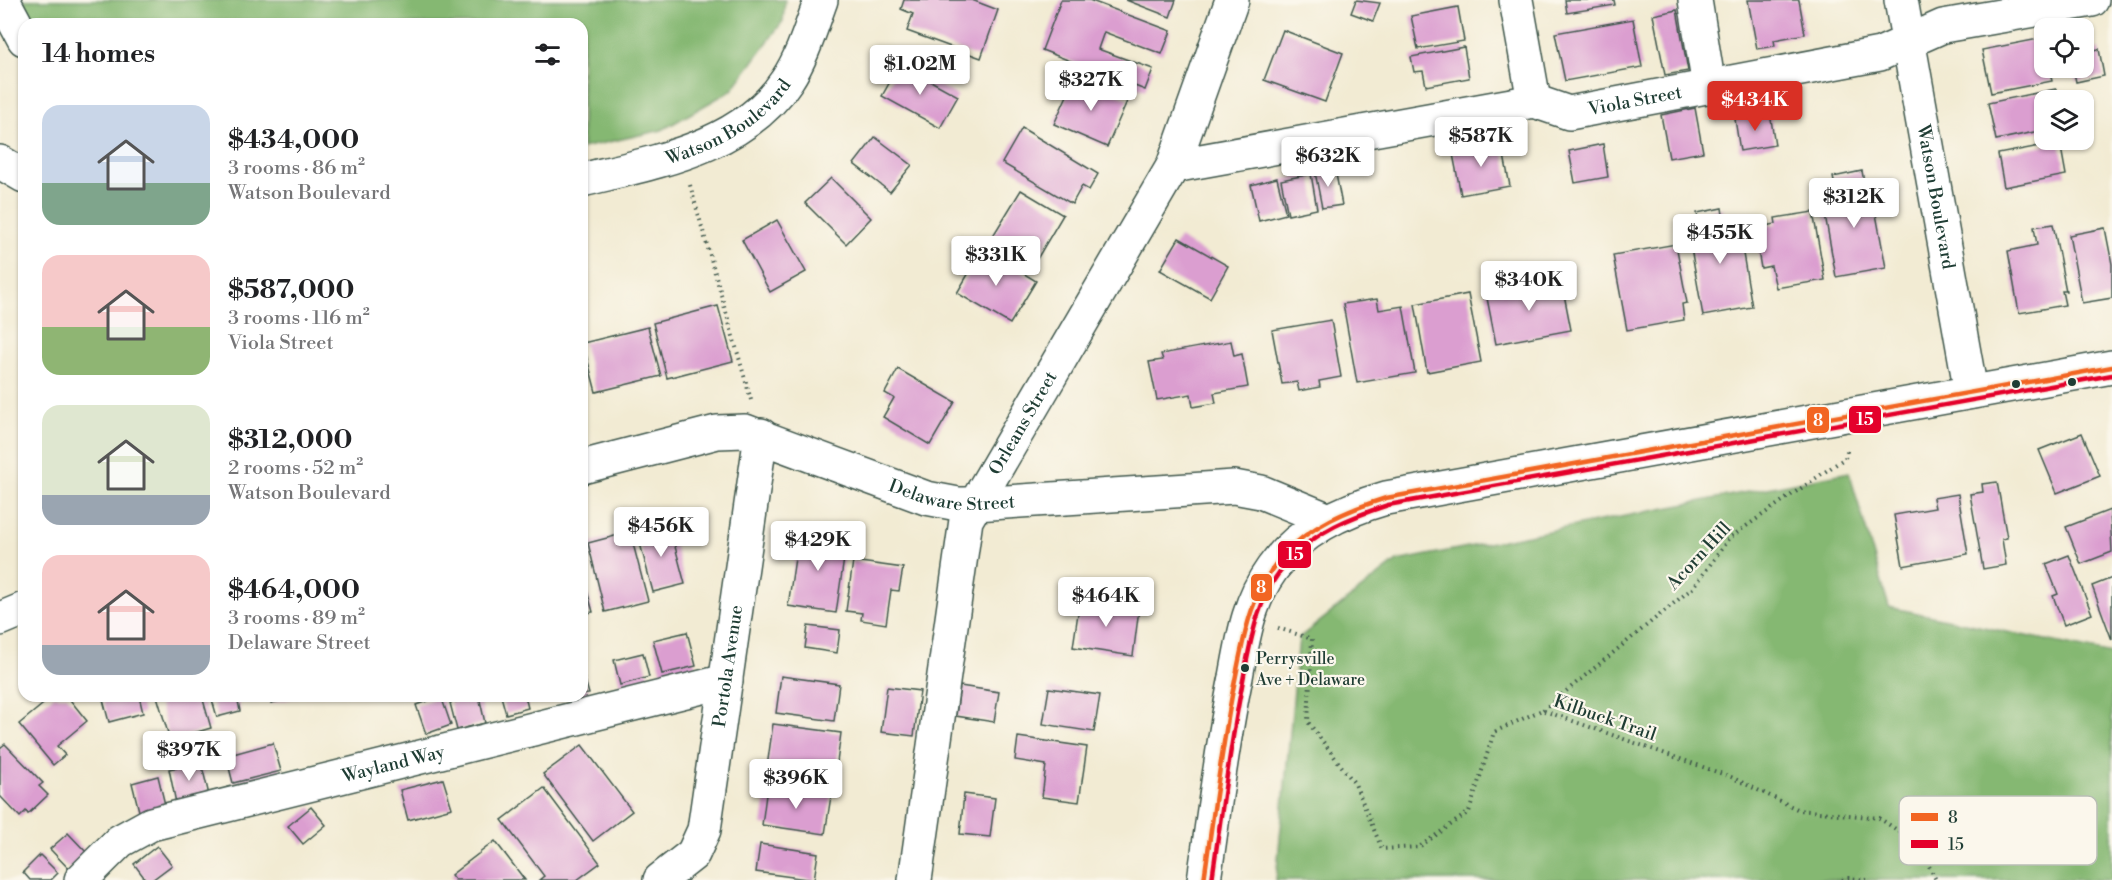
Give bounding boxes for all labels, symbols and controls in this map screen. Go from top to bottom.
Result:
map controls [2034,18,2094,150]
button: locate [2034,18,2094,78]
text: 14 homes [42,38,155,70]
icon: filters [531,38,564,71]
pin: $1.02M [871,45,969,96]
text: $1.02M [884,52,956,77]
pin: $327K [1049,61,1133,112]
text: $327K [1059,68,1123,93]
street label: Watson Boulevard [662,74,796,170]
street label: Viola Street [1585,80,1684,121]
pin: $434K [1713,81,1797,132]
text: $434K [1721,88,1789,113]
button: layers [2034,90,2094,150]
pin: $587K [1439,117,1523,168]
street label: Watson Boulevard [1912,122,1960,272]
text: $434,000 [228,124,359,156]
text: $587K [1449,124,1513,149]
icon: home [90,129,162,201]
pin: $632K [1286,137,1370,188]
text: $632K [1295,144,1361,169]
text: 3 rooms · 86 m² [228,156,365,181]
pin: $312K [1812,178,1896,229]
text: Watson Boulevard [228,181,391,206]
text: $312K [1823,185,1885,210]
pin: $455K [1678,214,1762,265]
text: $455K [1687,221,1753,246]
pin: $331K [954,236,1038,287]
text: $331K [965,243,1027,268]
pin: $340K [1487,261,1571,312]
text: $340K [1495,268,1563,293]
text: $587,000 [228,274,354,306]
icon: home [90,279,162,351]
text: 3 rooms · 116 m² [228,306,370,331]
text: Viola Street [228,331,333,356]
street label: Orleans Street [983,366,1062,479]
unlabelled marker [2066,376,2078,388]
unlabelled marker [2010,378,2022,390]
line badge: 15 [1848,405,1882,434]
line badge: 8 [1806,406,1830,434]
text: 15 [1856,410,1874,430]
text: 8 [1813,411,1823,431]
text: $312,000 [228,424,352,456]
icon: home [90,429,162,501]
text: 2 rooms · 52 m² [228,456,363,481]
street label: Delaware Street [886,474,1016,516]
text: Watson Boulevard [228,481,391,506]
pin: $456K [619,507,703,558]
text: $456K [628,514,694,539]
street label: Acorn Hill [1661,517,1737,596]
pin: $429K [776,521,860,572]
text: $429K [785,528,851,553]
line badge: 15 [1277,540,1312,569]
text: 15 [1286,545,1304,565]
line badge: 8 [1250,573,1273,602]
text: $464,000 [228,574,360,606]
pin: $464K [1064,577,1148,628]
text: 8 [1256,578,1266,598]
icon: home [90,579,162,651]
text: $464K [1072,584,1140,609]
street label: Portola Avenue [707,603,748,729]
text: 3 rooms · 89 m² [228,606,365,631]
text: Delaware Street [228,631,371,656]
place label: Perrysville Ave + Delaware [1255,649,1365,690]
marker: Perrysville Ave + Delaware [1239,662,1251,674]
street label: Kilbuck Trail [1551,690,1660,747]
pin: $397K [147,731,231,782]
text: $397K [157,738,221,763]
street label: Wayland Way [338,740,447,788]
pin: $396K [754,759,838,810]
text: $396K [763,766,829,791]
legend [1899,796,2097,865]
text: 8 [1948,808,1958,828]
text: 15 [1948,835,1964,855]

